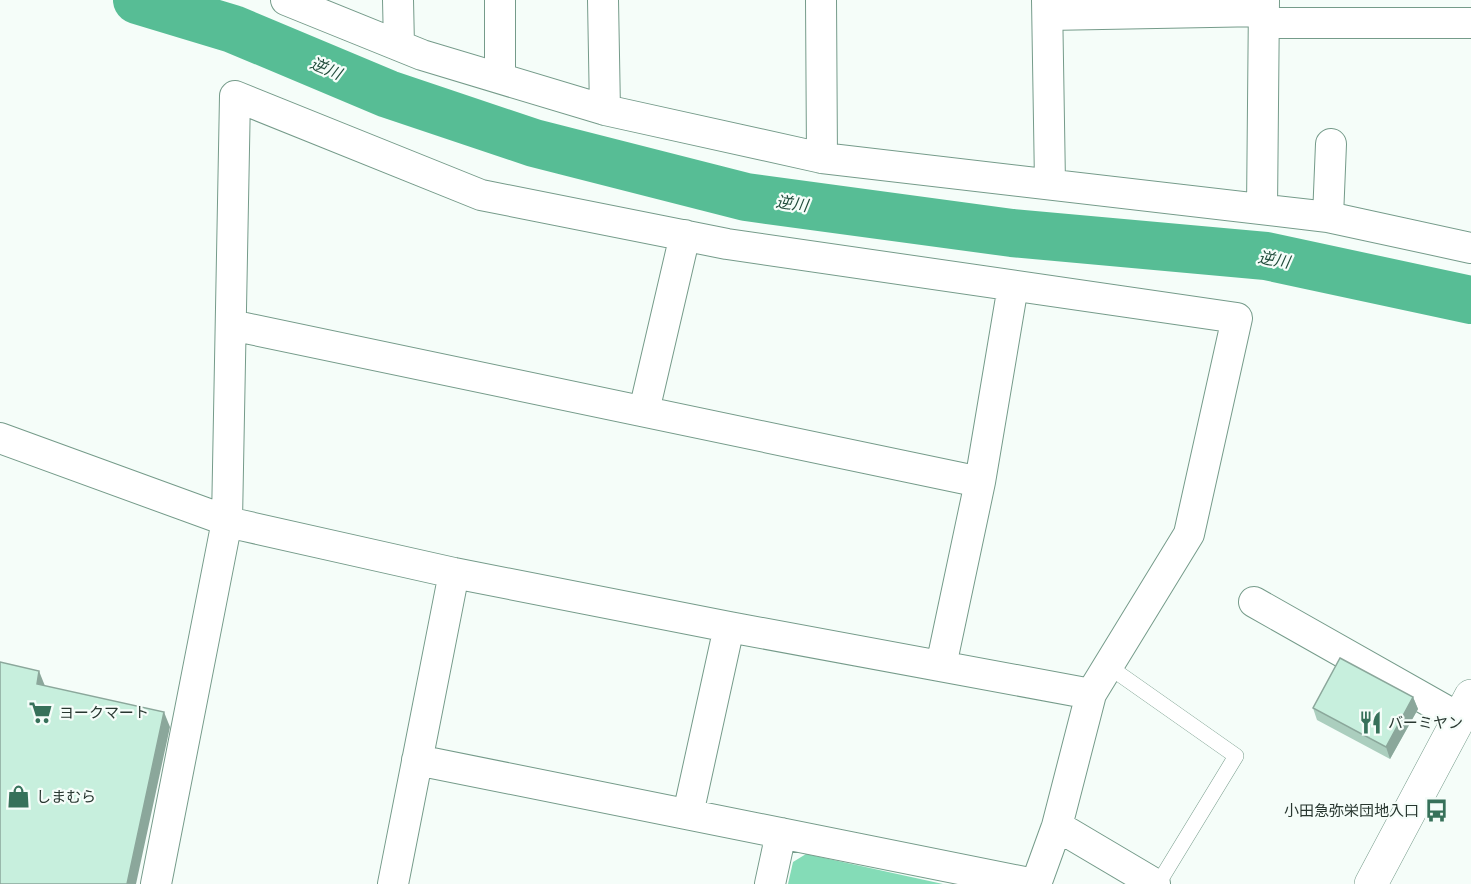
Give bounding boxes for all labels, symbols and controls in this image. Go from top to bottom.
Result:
water label: 逆川 [307,51,347,86]
water label: 逆川 [774,189,811,217]
water label: 逆川 [1256,244,1294,274]
supermarket icon: ヨークマート [28,699,54,725]
place label: ヨークマート [59,701,149,724]
restaurant icon: バーミヤン [1357,709,1383,735]
place label: バーミヤン [1388,711,1463,734]
shop icon: しまむら [5,783,31,809]
place label: しまむら [36,785,96,808]
bus stop icon: 小田急弥栄団地入口 [1424,797,1450,823]
place label: 小田急弥栄団地入口 [1284,799,1419,822]

